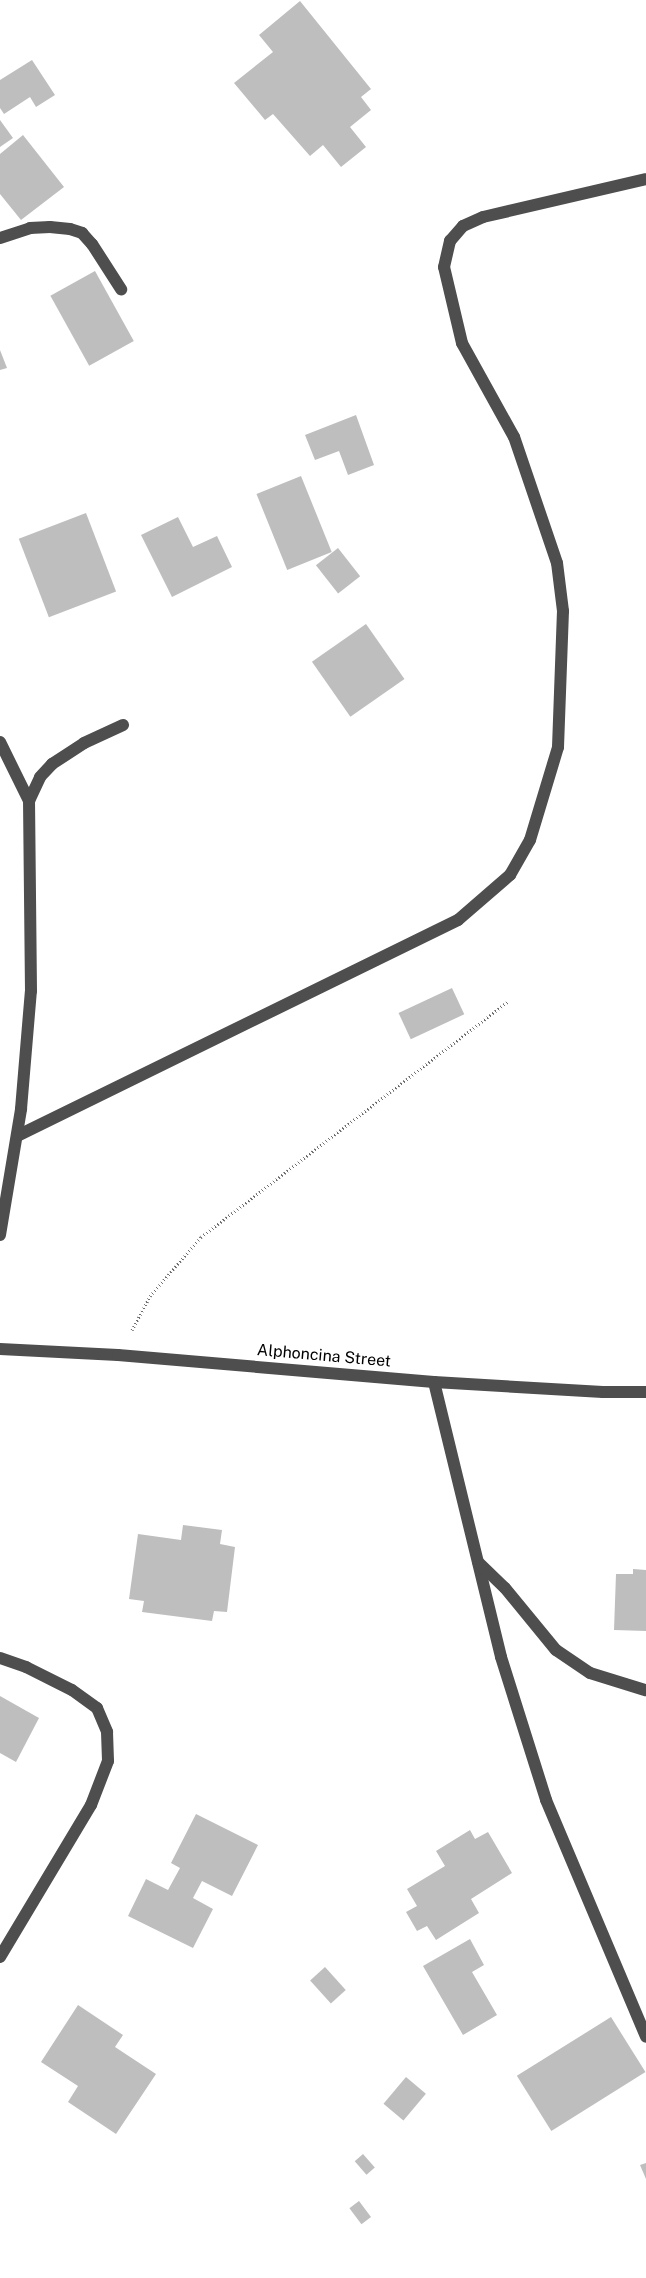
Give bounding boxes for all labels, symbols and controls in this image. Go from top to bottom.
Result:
street label: Alphoncina Street [256,1341,392,1371]

